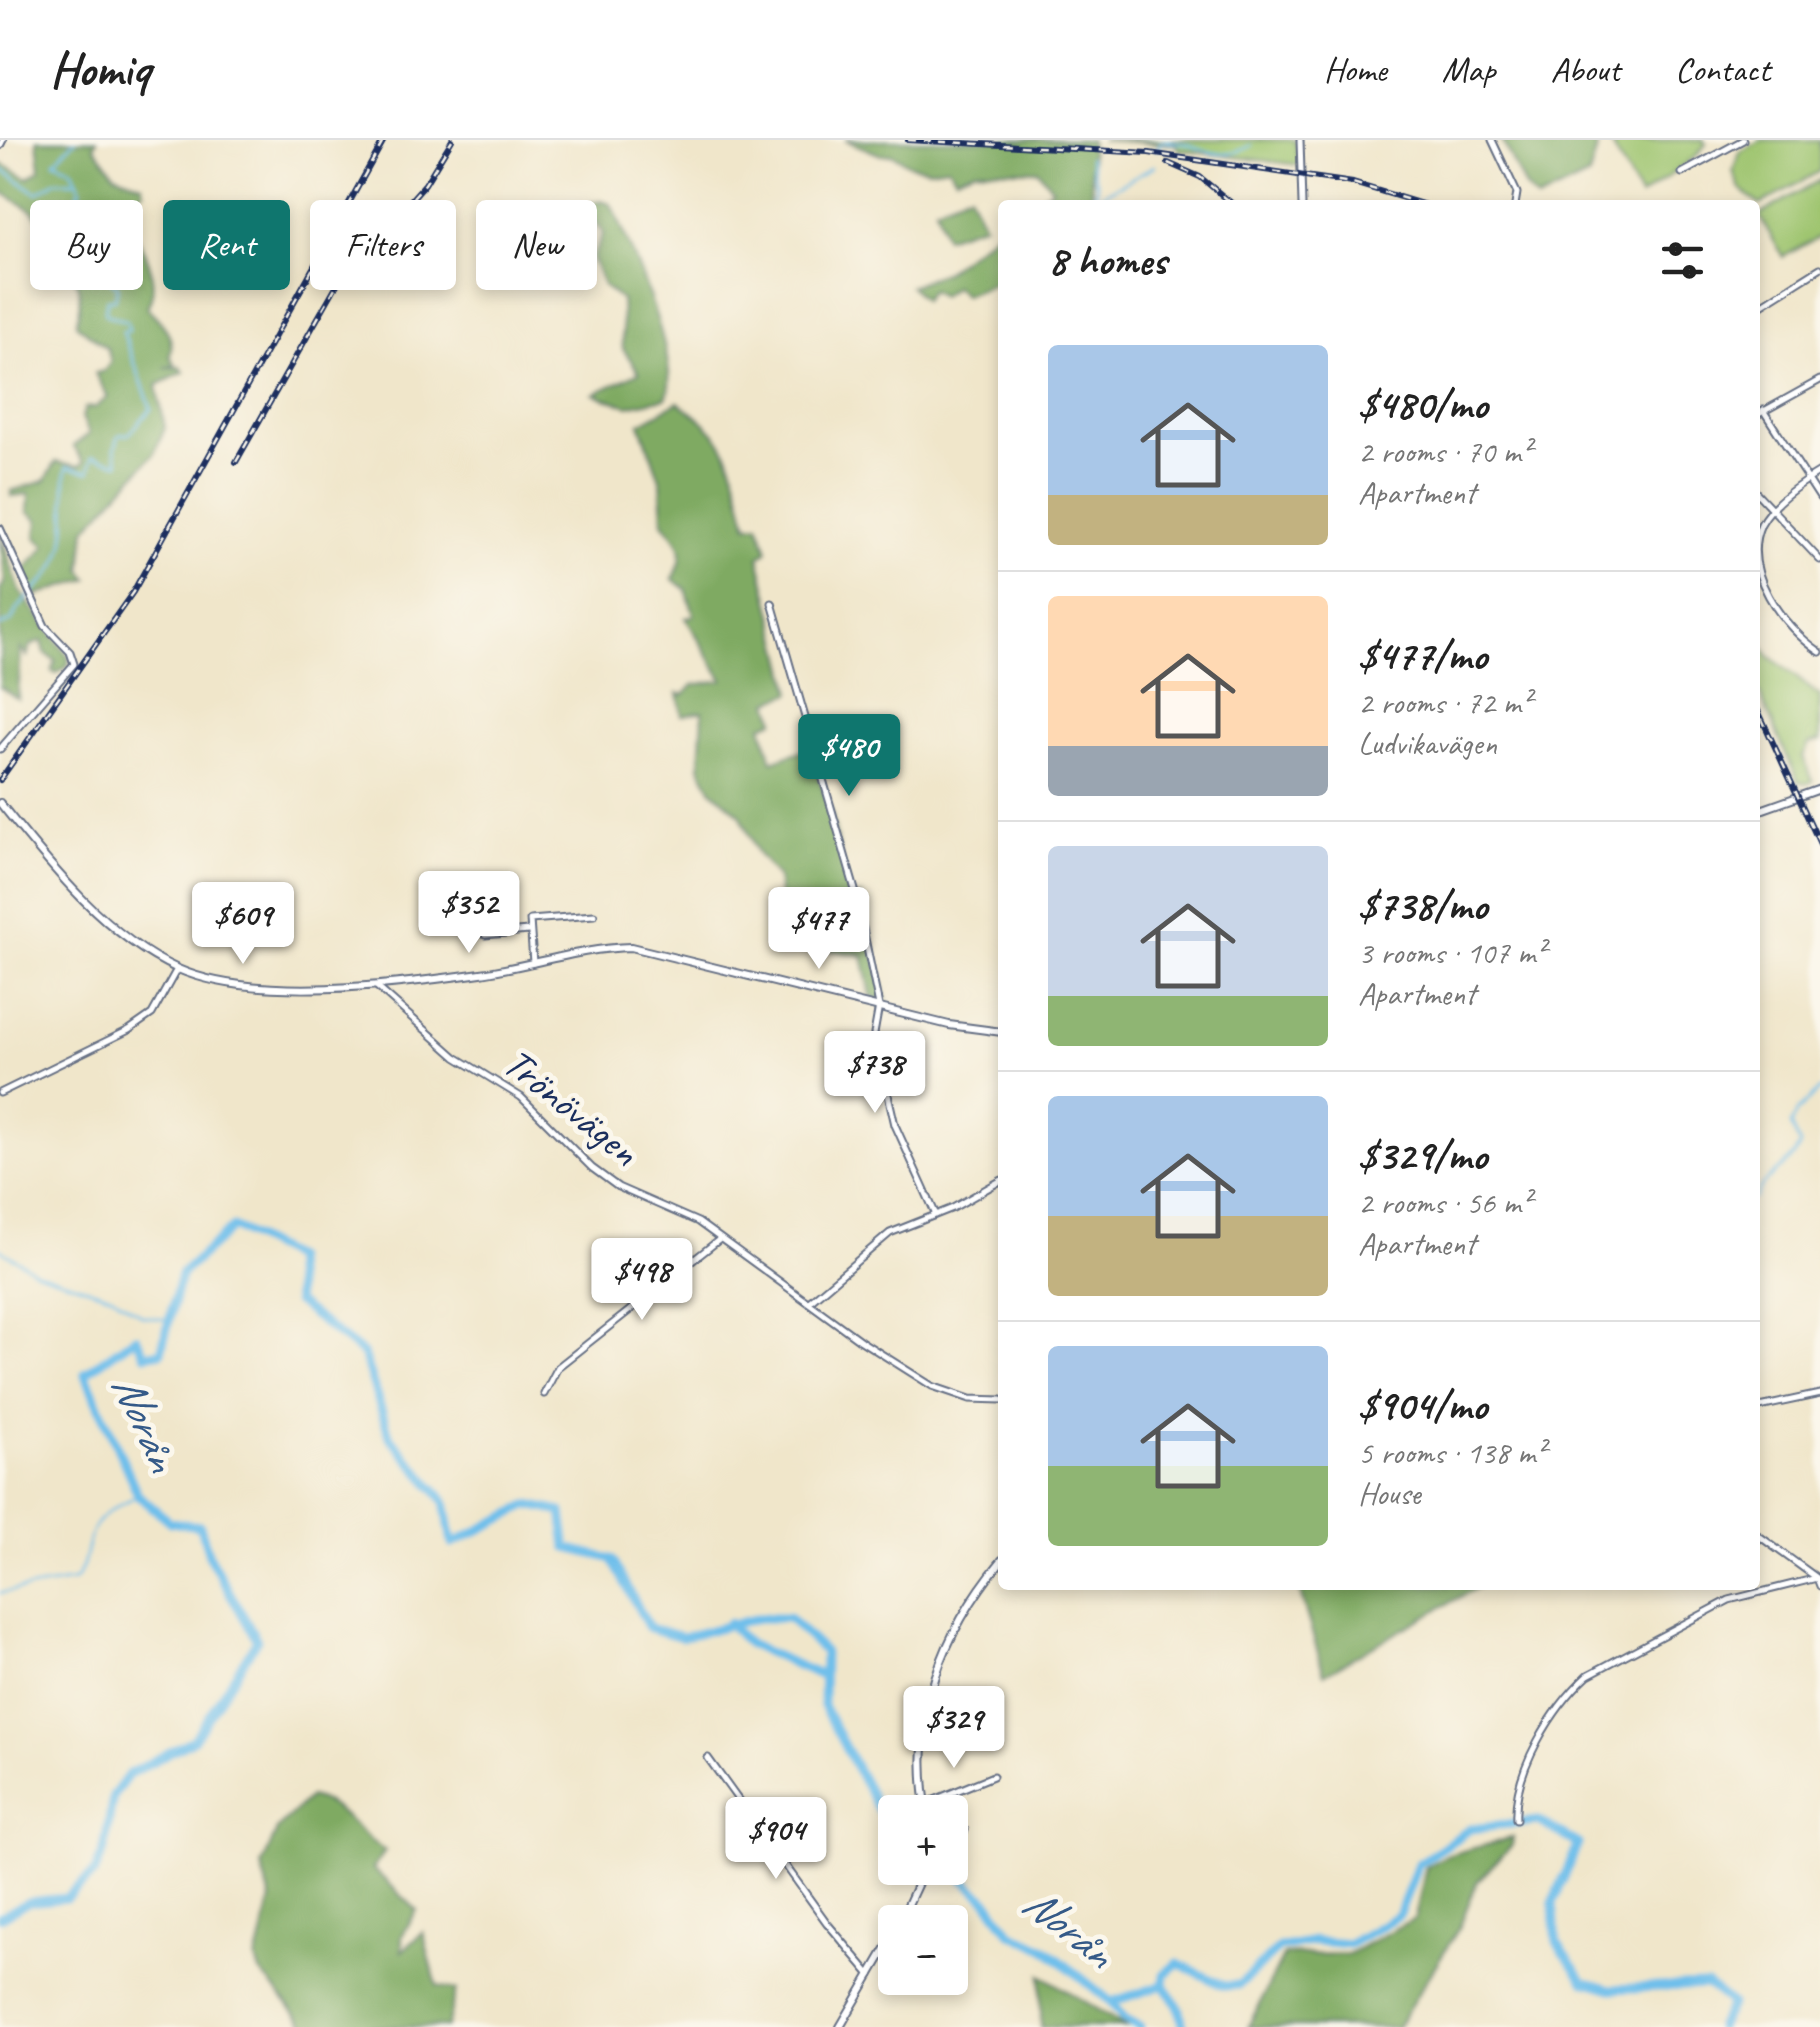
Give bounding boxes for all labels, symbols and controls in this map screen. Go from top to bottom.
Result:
text: Homiq [50,39,150,99]
text: Home [1324,47,1387,92]
text: Map [1442,47,1495,92]
text: About [1550,47,1620,92]
text: Contact [1675,47,1770,92]
chip: Buy [30,200,143,290]
chip: Rent [163,200,290,290]
chip: Filters [310,200,456,290]
chip: New [476,200,597,290]
icon: filters [1655,233,1710,288]
text: 8 homes [1048,234,1167,287]
text: $480/mo [1358,378,1487,431]
icon: home [1128,385,1248,505]
text: 2 rooms · 70 m² [1358,431,1531,472]
text: Apartment [1358,472,1476,513]
text: $477/mo [1358,629,1487,682]
icon: home [1128,636,1248,756]
text: 2 rooms · 72 m² [1358,682,1531,723]
pin: $480 [790,714,908,799]
text: Ludvikavägen [1358,723,1497,764]
text: $480 [820,726,878,767]
pin: $352 [410,871,528,956]
text: $738/mo [1358,879,1487,932]
pin: $609 [184,882,302,967]
text: $352 [440,883,498,924]
icon: home [1128,886,1248,1006]
pin: $477 [760,887,878,972]
text: $609 [214,894,272,935]
text: $477 [790,899,848,940]
text: 3 rooms · 107 m² [1358,932,1545,973]
text: Apartment [1358,973,1476,1014]
pin: $738 [816,1031,934,1116]
street label: Trönövägen [492,1036,650,1178]
text: $738 [846,1043,904,1084]
text: $329/mo [1358,1129,1487,1182]
icon: home [1128,1136,1248,1256]
text: 2 rooms · 56 m² [1358,1182,1531,1223]
text: Apartment [1358,1223,1476,1264]
pin: $498 [583,1238,701,1323]
text: $498 [613,1250,671,1291]
water label: Norån [99,1365,192,1481]
text: $904/mo [1358,1379,1487,1432]
icon: home [1128,1386,1248,1506]
text: 5 rooms · 138 m² [1358,1432,1545,1473]
text: House [1358,1473,1420,1514]
pin: $329 [895,1686,1013,1771]
text: $329 [925,1698,983,1739]
map controls [878,1795,968,1995]
button: + [878,1795,968,1885]
pin: $904 [717,1797,835,1882]
text: $904 [747,1809,805,1850]
water label: Norån [1012,1874,1127,1982]
button: − [878,1905,968,1995]

